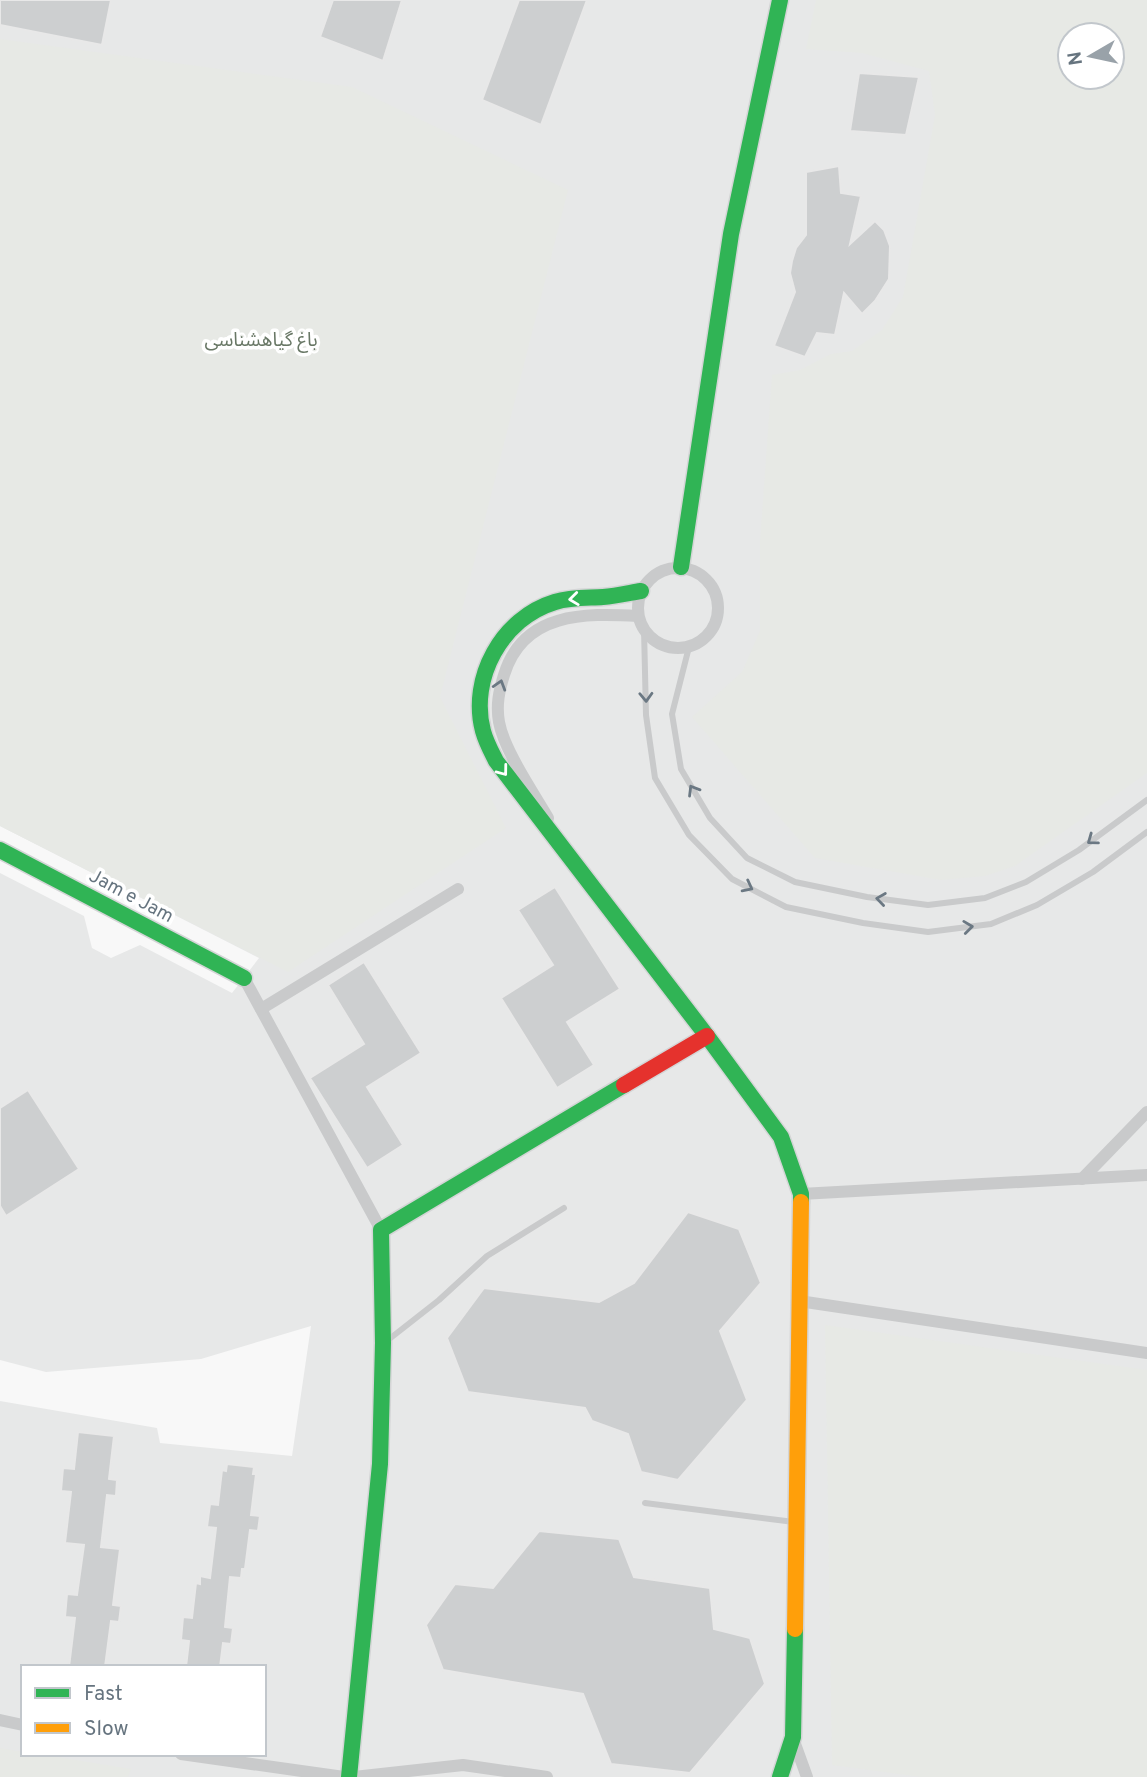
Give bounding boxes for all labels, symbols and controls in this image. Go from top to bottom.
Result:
north arrow [1056,21,1126,91]
text: N [1063,50,1089,67]
park label: باغ گیاهشناسی [204,329,318,353]
one-way arrow [568,591,579,606]
one-way arrow [492,680,507,692]
one-way arrow [638,692,653,703]
one-way arrow [495,763,507,775]
one-way arrow [689,785,702,798]
one-way arrow [1087,832,1100,844]
street label: Jam e Jam [85,864,178,929]
one-way arrow [741,879,753,893]
one-way arrow [875,891,886,906]
one-way arrow [962,919,974,934]
legend [21,1665,266,1756]
text: Fast [84,1681,123,1708]
text: Slow [84,1716,129,1743]

